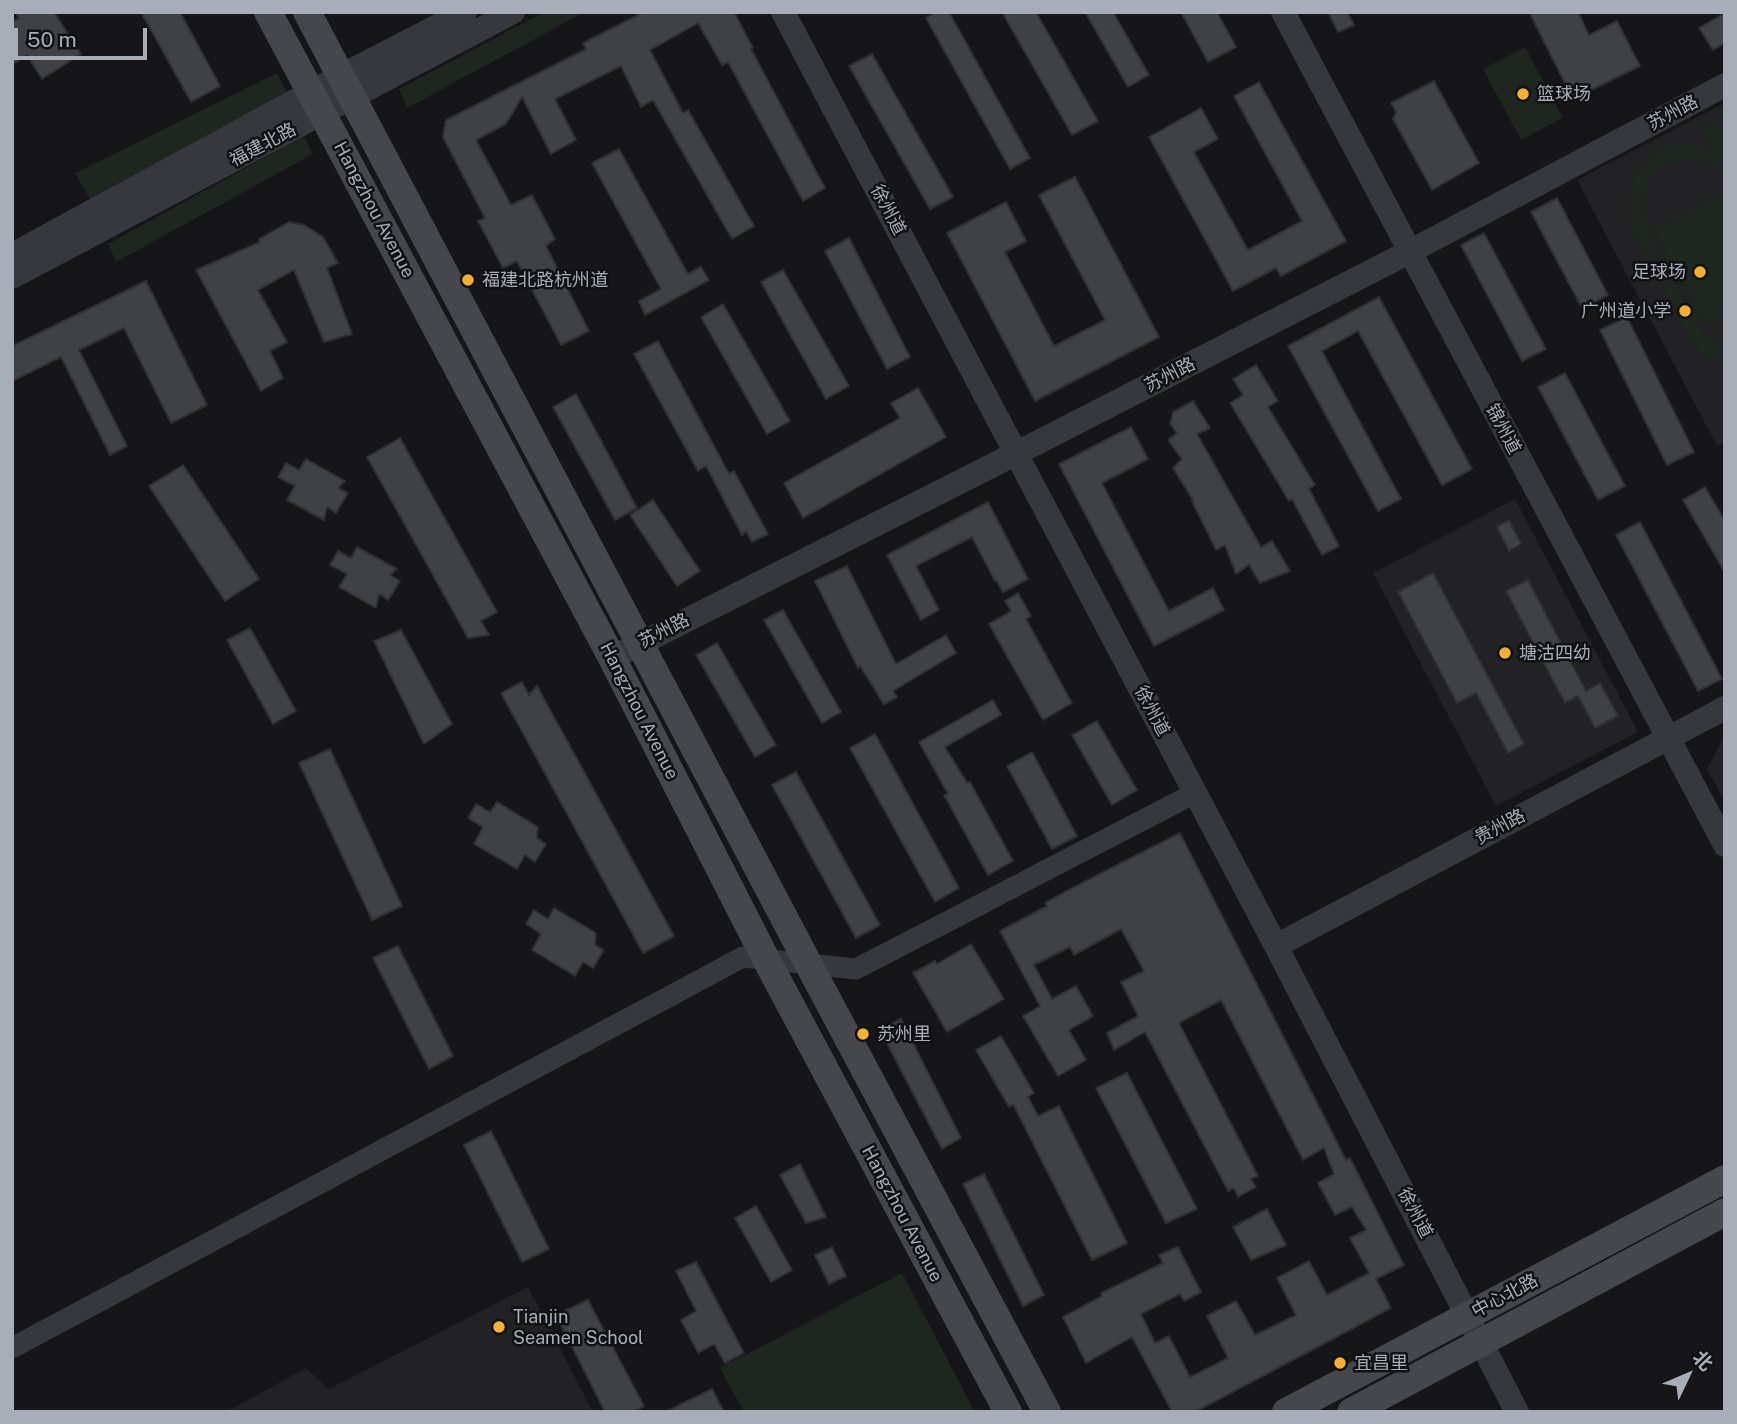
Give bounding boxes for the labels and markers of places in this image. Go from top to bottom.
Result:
place label: 篮球场 [1537,83,1591,105]
marker: 篮球场 [1515,86,1531,102]
place label: 足球场 [1632,261,1686,283]
marker: 足球场 [1692,264,1708,280]
place label: 福建北路杭州道 [482,269,608,291]
marker: 福建北路杭州道 [460,272,476,288]
place label: 广州道小学 [1581,300,1671,322]
marker: 广州道小学 [1677,303,1693,319]
place label: 塘沽四幼 [1519,642,1591,664]
marker: 塘沽四幼 [1497,645,1513,661]
place label: 苏州里 [877,1023,931,1045]
marker: 苏州里 [855,1026,871,1042]
place label: Tianjin Seamen School [513,1306,644,1348]
marker: Tianjin Seamen School [491,1319,507,1335]
place label: 宜昌里 [1354,1352,1408,1374]
marker: 宜昌里 [1332,1355,1348,1371]

